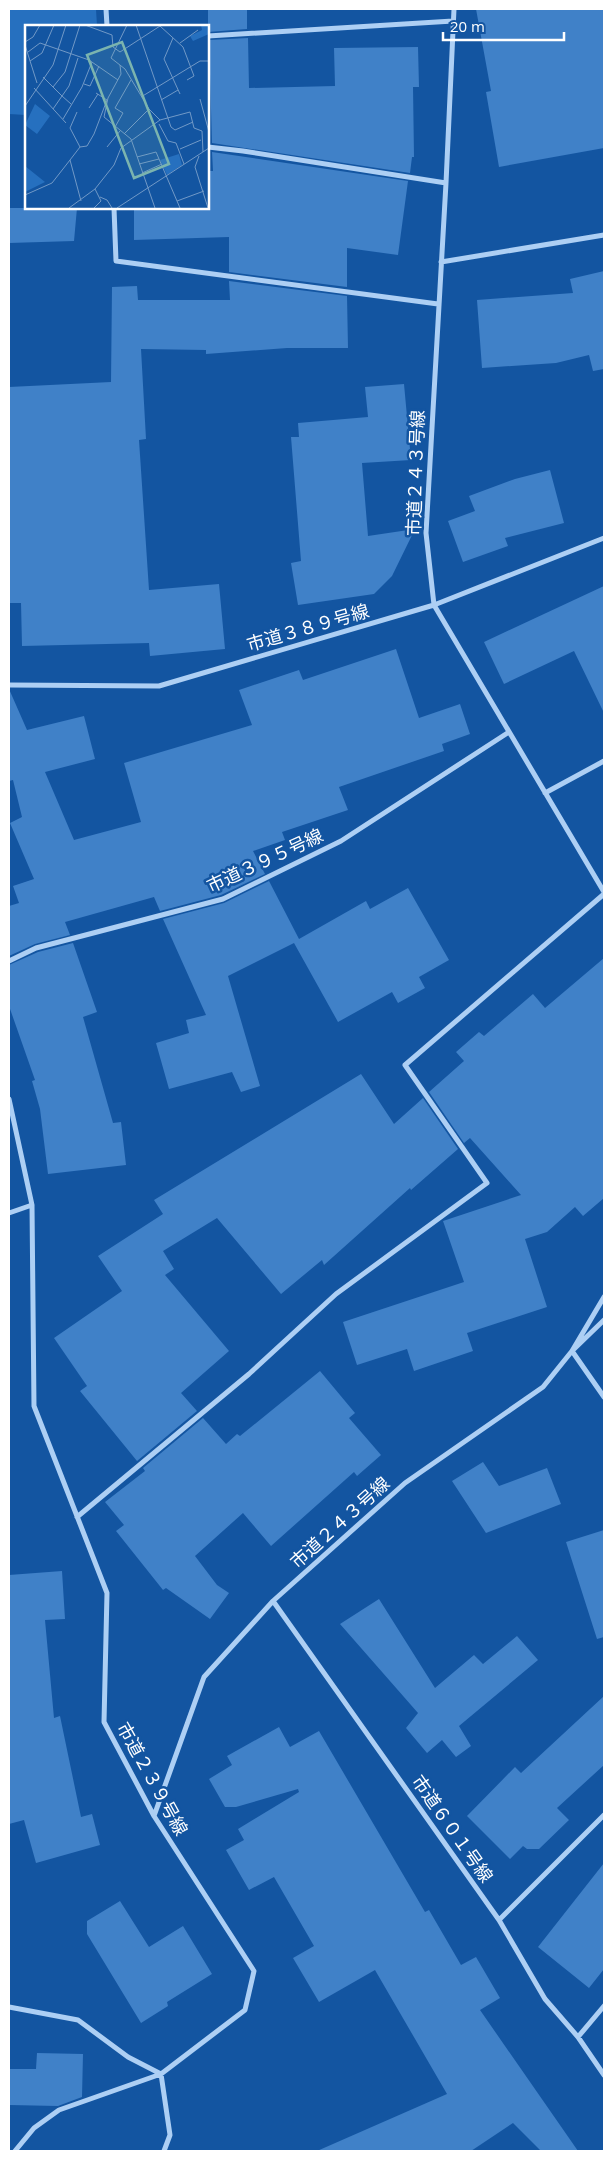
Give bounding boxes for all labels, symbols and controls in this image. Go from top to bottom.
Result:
scale bar [443,10,564,42]
text: 20 m [450,16,485,36]
inset map [25,25,209,209]
street label: 市道２４３号線 [401,410,429,536]
street label: 市道３８９号線 [244,598,372,656]
street label: 市道３９５号線 [202,823,327,898]
street label: 市道２４３号線 [284,1471,394,1573]
street label: 市道２３９号線 [112,1718,194,1839]
street label: 市道６０１号線 [407,1770,499,1887]

